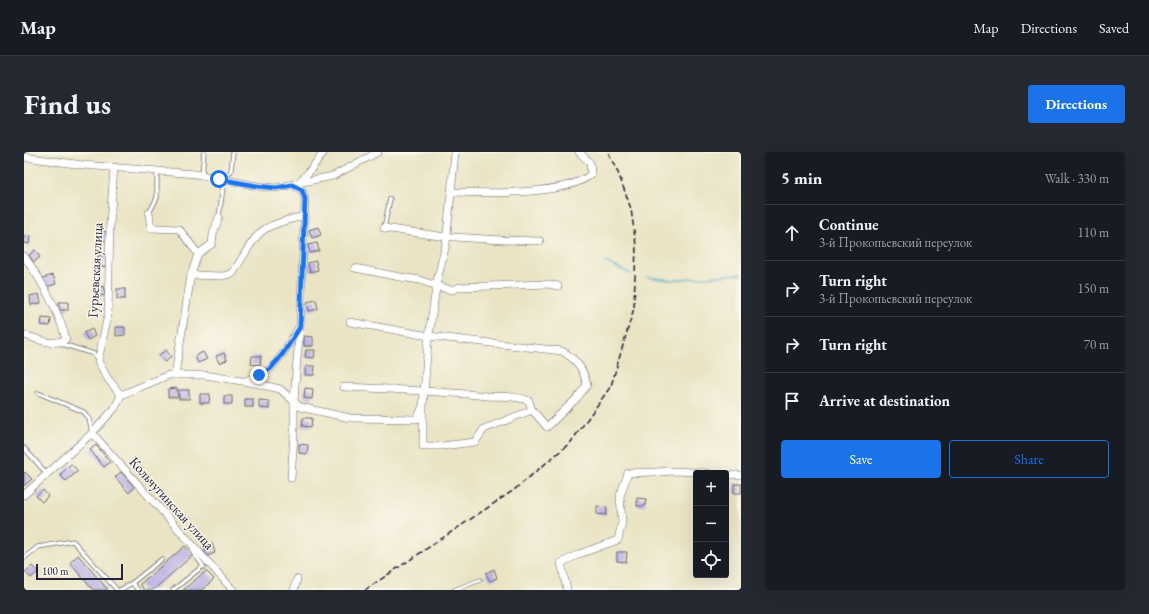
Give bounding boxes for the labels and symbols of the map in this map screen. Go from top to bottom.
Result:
route start [210,170,228,188]
street label: Гурьевская улица [84,221,107,318]
route end [250,366,268,384]
street label: Кольчугинская улица [126,453,219,553]
scale bar [36,562,123,581]

